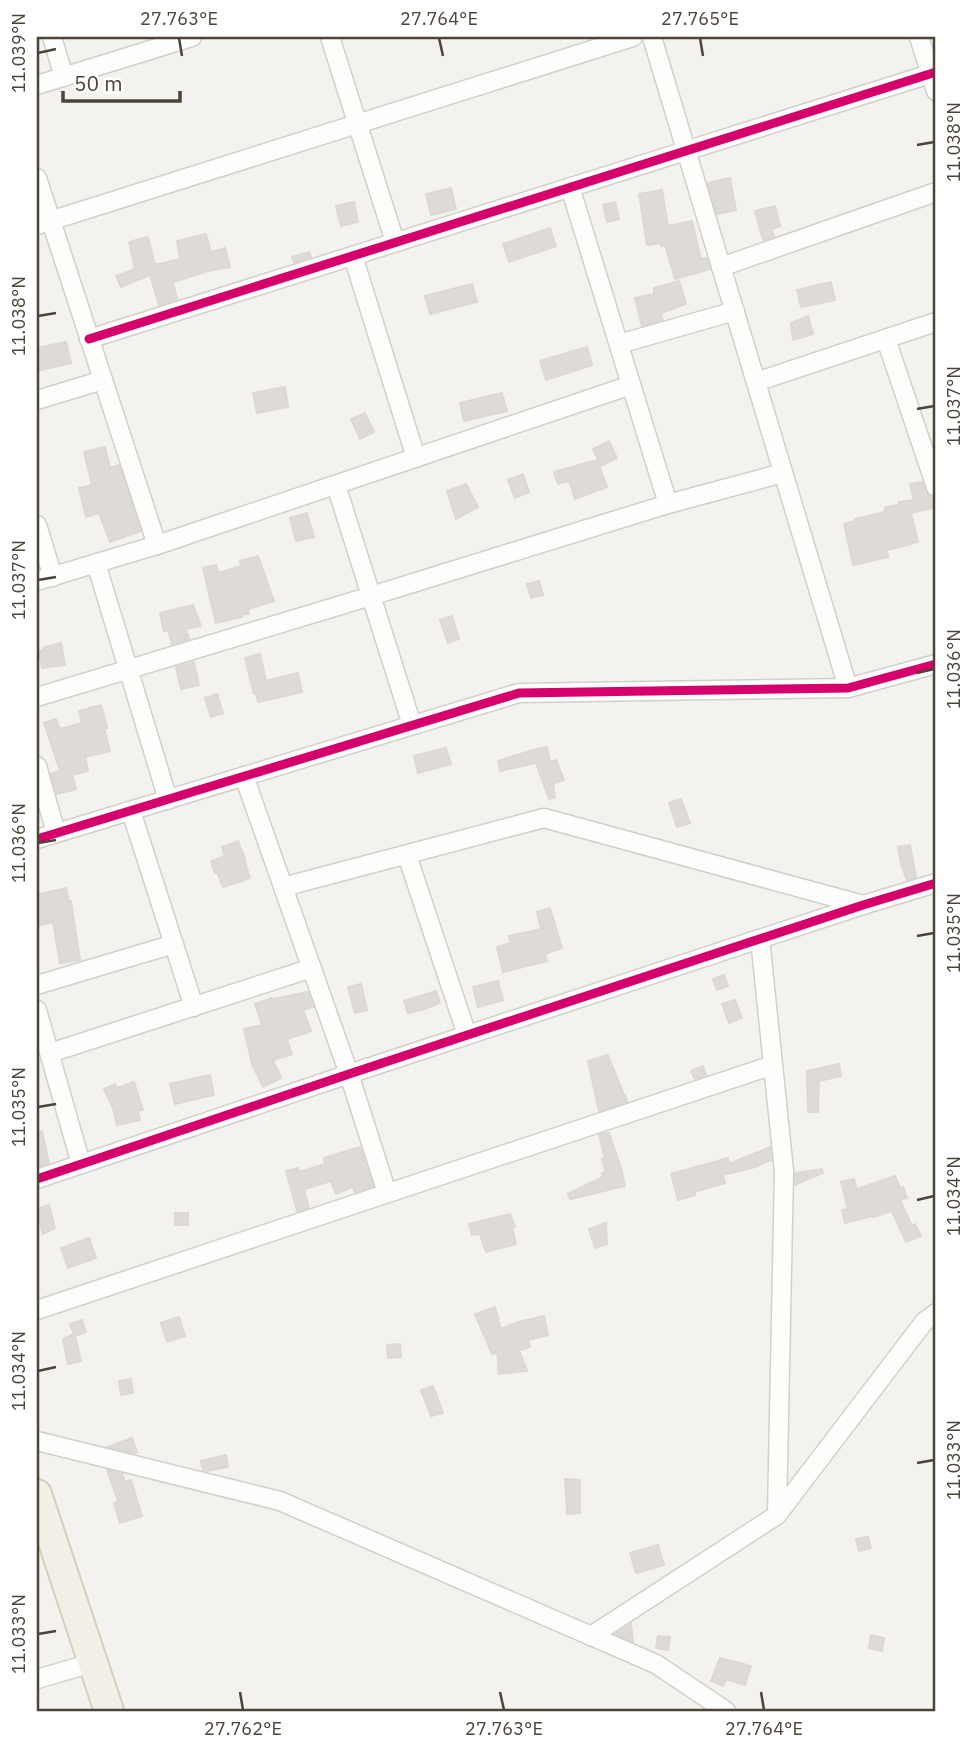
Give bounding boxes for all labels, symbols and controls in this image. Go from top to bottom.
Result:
text: 27.763°E [140,7,218,30]
text: 27.764°E [400,7,478,30]
text: 27.765°E [661,7,739,30]
text: 11.039°N [7,13,30,93]
scale bar [63,60,180,104]
text: 50 m [74,69,123,97]
text: 11.038°N [942,102,965,182]
text: 11.038°N [7,276,30,356]
text: 11.037°N [942,366,965,446]
text: 11.037°N [7,540,30,620]
text: 11.036°N [942,629,965,709]
text: 11.036°N [7,803,30,883]
text: 11.035°N [942,893,965,973]
text: 11.035°N [7,1067,30,1147]
text: 11.034°N [942,1156,965,1236]
text: 11.034°N [7,1331,30,1411]
text: 11.033°N [942,1420,965,1500]
text: 11.033°N [7,1594,30,1674]
text: 27.762°E [204,1717,282,1740]
text: 27.763°E [465,1717,543,1740]
text: 27.764°E [725,1717,803,1740]

